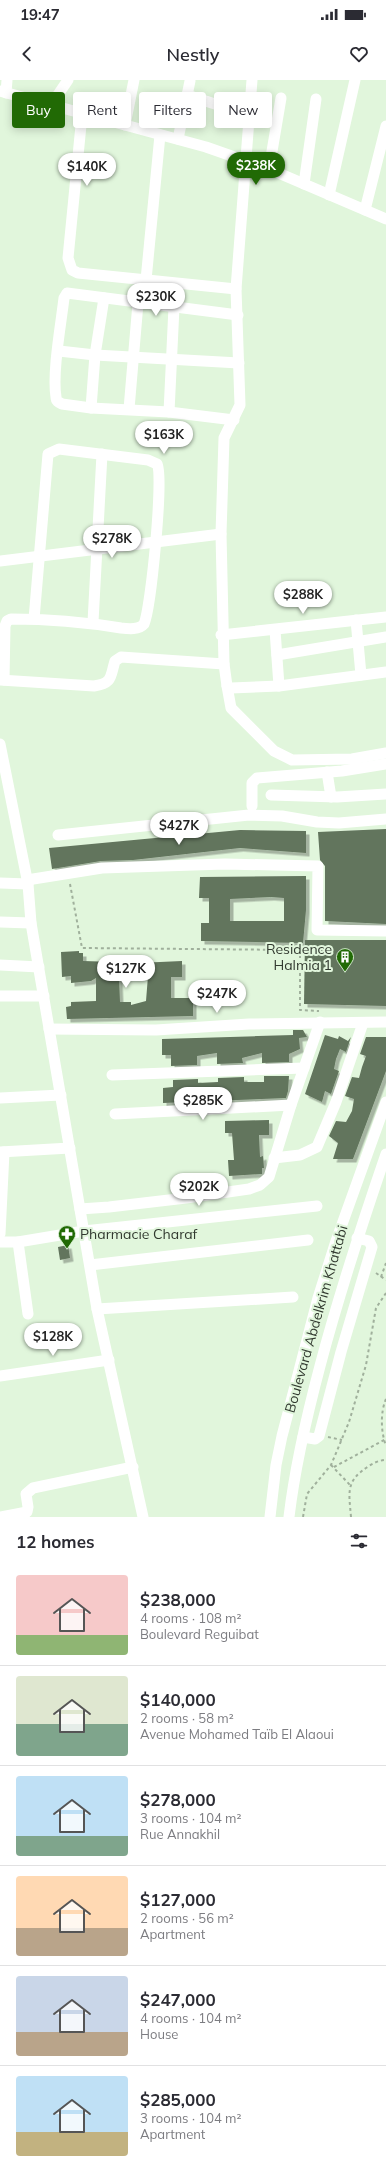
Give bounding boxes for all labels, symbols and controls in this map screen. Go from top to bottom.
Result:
text: 19:47 [20,5,60,24]
icon: back [16,43,38,65]
text: Nestly [167,43,219,66]
icon: heart [348,43,370,65]
chip: Buy [12,92,65,128]
chip: Rent [73,92,131,128]
chip: Filters [139,92,206,128]
chip: New [214,92,272,128]
pin: $238K [228,152,284,186]
pin: $140K [59,153,115,187]
text: $238K [236,157,276,173]
text: $140K [67,158,107,174]
pin: $230K [128,283,184,317]
text: $230K [136,288,176,304]
pin: $163K [136,421,192,455]
text: $163K [144,426,184,442]
pin: $278K [84,525,140,559]
text: $278K [92,530,132,546]
pin: $288K [275,581,331,615]
text: $288K [283,586,323,602]
pin: $427K [151,812,207,846]
text: $427K [159,817,199,833]
place label: Residence Halmia 1 [266,940,332,974]
building icon: Residence Halmia 1 [335,947,355,972]
pin: $127K [98,955,154,989]
text: $127K [106,960,146,976]
pin: $247K [189,980,245,1014]
text: $247K [197,985,237,1001]
pin: $285K [175,1087,231,1121]
text: $285K [183,1092,223,1108]
pin: $202K [171,1173,227,1207]
text: $202K [179,1178,219,1194]
street label: Boulevard Abdelkrim Khattabi [281,1223,351,1415]
pharmacy icon: Pharmacie Charaf [57,1224,77,1249]
place label: Pharmacie Charaf [80,1225,198,1243]
pin: $128K [25,1323,81,1357]
text: $128K [33,1328,73,1344]
icon: filters [348,1530,370,1552]
text: 12 homes [16,1531,95,1552]
text: $238,000 [140,1589,216,1610]
icon: home [48,1591,96,1639]
text: 4 rooms · 108 m² [140,1610,241,1626]
text: Boulevard Reguibat [140,1626,259,1642]
text: $140,000 [140,1689,216,1710]
icon: home [48,1692,96,1740]
text: 2 rooms · 58 m² [140,1710,234,1726]
text: Avenue Mohamed Taïb El Alaoui [140,1726,334,1742]
text: $278,000 [140,1789,216,1810]
icon: home [48,1792,96,1840]
text: 3 rooms · 104 m² [140,1810,241,1826]
text: Rue Annakhil [140,1826,220,1842]
text: $127,000 [140,1889,216,1910]
icon: home [48,1892,96,1940]
text: 2 rooms · 56 m² [140,1910,234,1926]
text: Apartment [140,1926,205,1942]
text: $247,000 [140,1989,216,2010]
icon: home [48,1992,96,2040]
text: 4 rooms · 104 m² [140,2010,241,2026]
text: House [140,2026,178,2042]
text: $285,000 [140,2089,216,2110]
icon: home [48,2092,96,2140]
text: 3 rooms · 104 m² [140,2110,241,2126]
text: Apartment [140,2126,205,2142]

